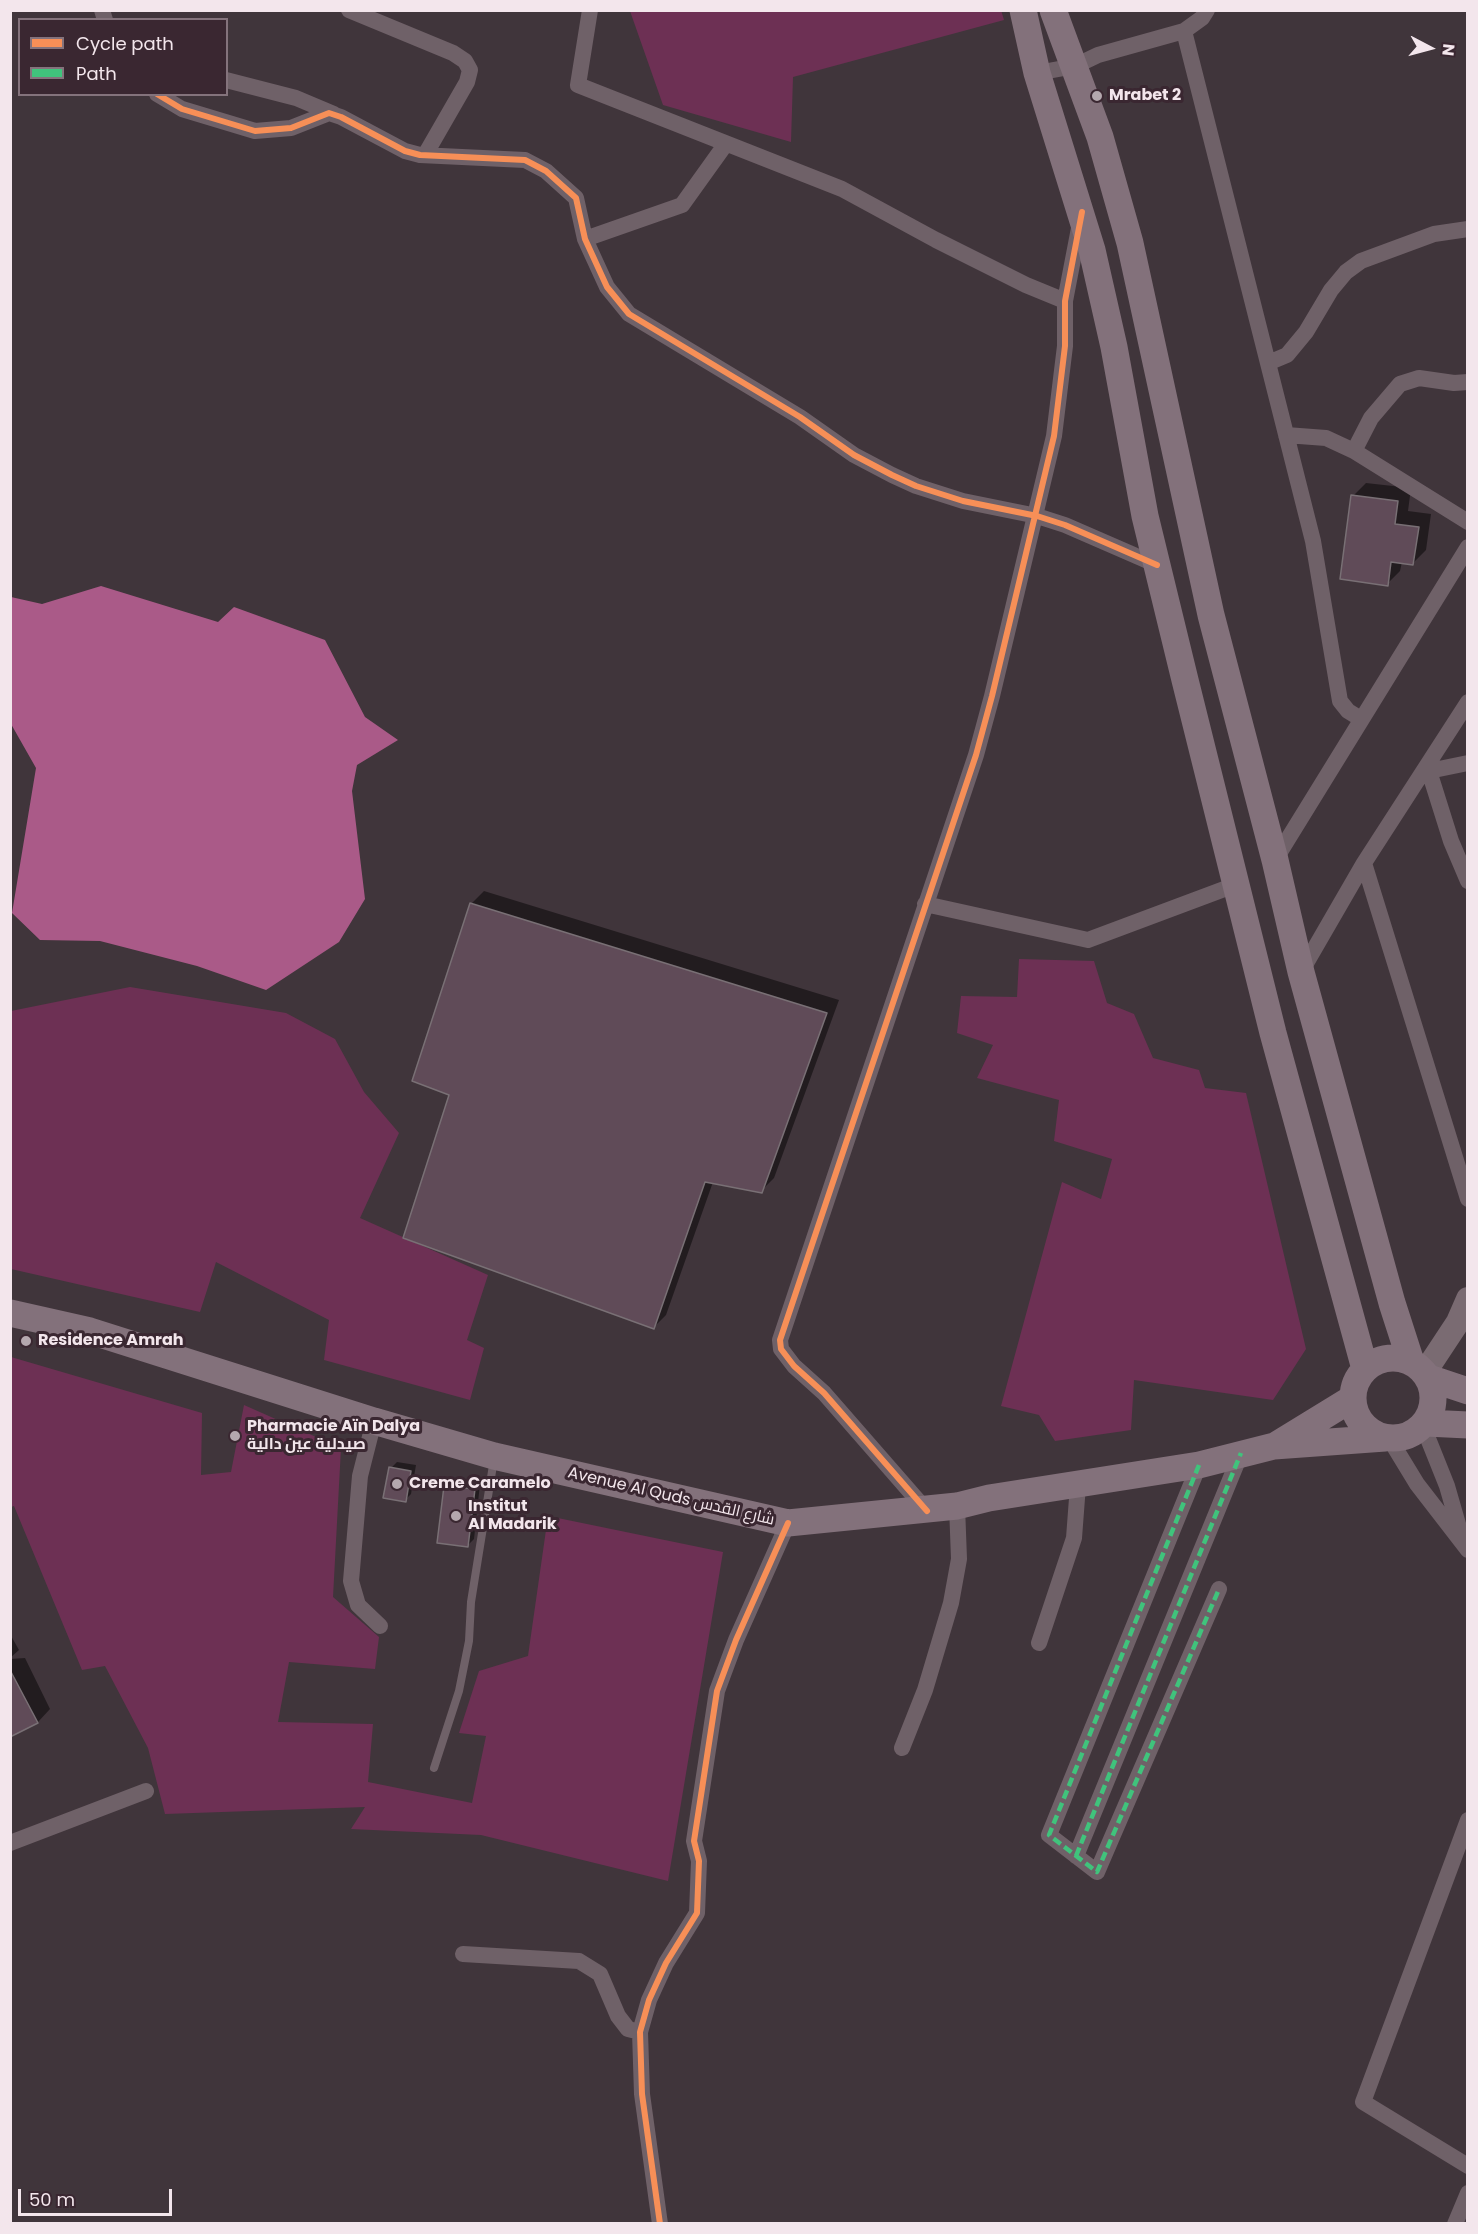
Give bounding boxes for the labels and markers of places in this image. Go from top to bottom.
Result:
place label: Mrabet 2 [1109,86,1181,106]
marker: Mrabet 2 [1090,89,1104,103]
place label: Residence Amrah [38,1331,184,1351]
marker: Residence Amrah [19,1334,33,1348]
place label: Pharmacie Aïn Dalya صيدلية عين دالية [247,1417,420,1455]
marker: Pharmacie Aïn Dalya صيدلية عين دالية [228,1429,242,1443]
place label: Creme Caramelo [409,1474,551,1494]
marker: Creme Caramelo [390,1477,404,1491]
place label: Institut Al Madarik [468,1497,557,1535]
marker: Institut Al Madarik [449,1509,463,1523]

